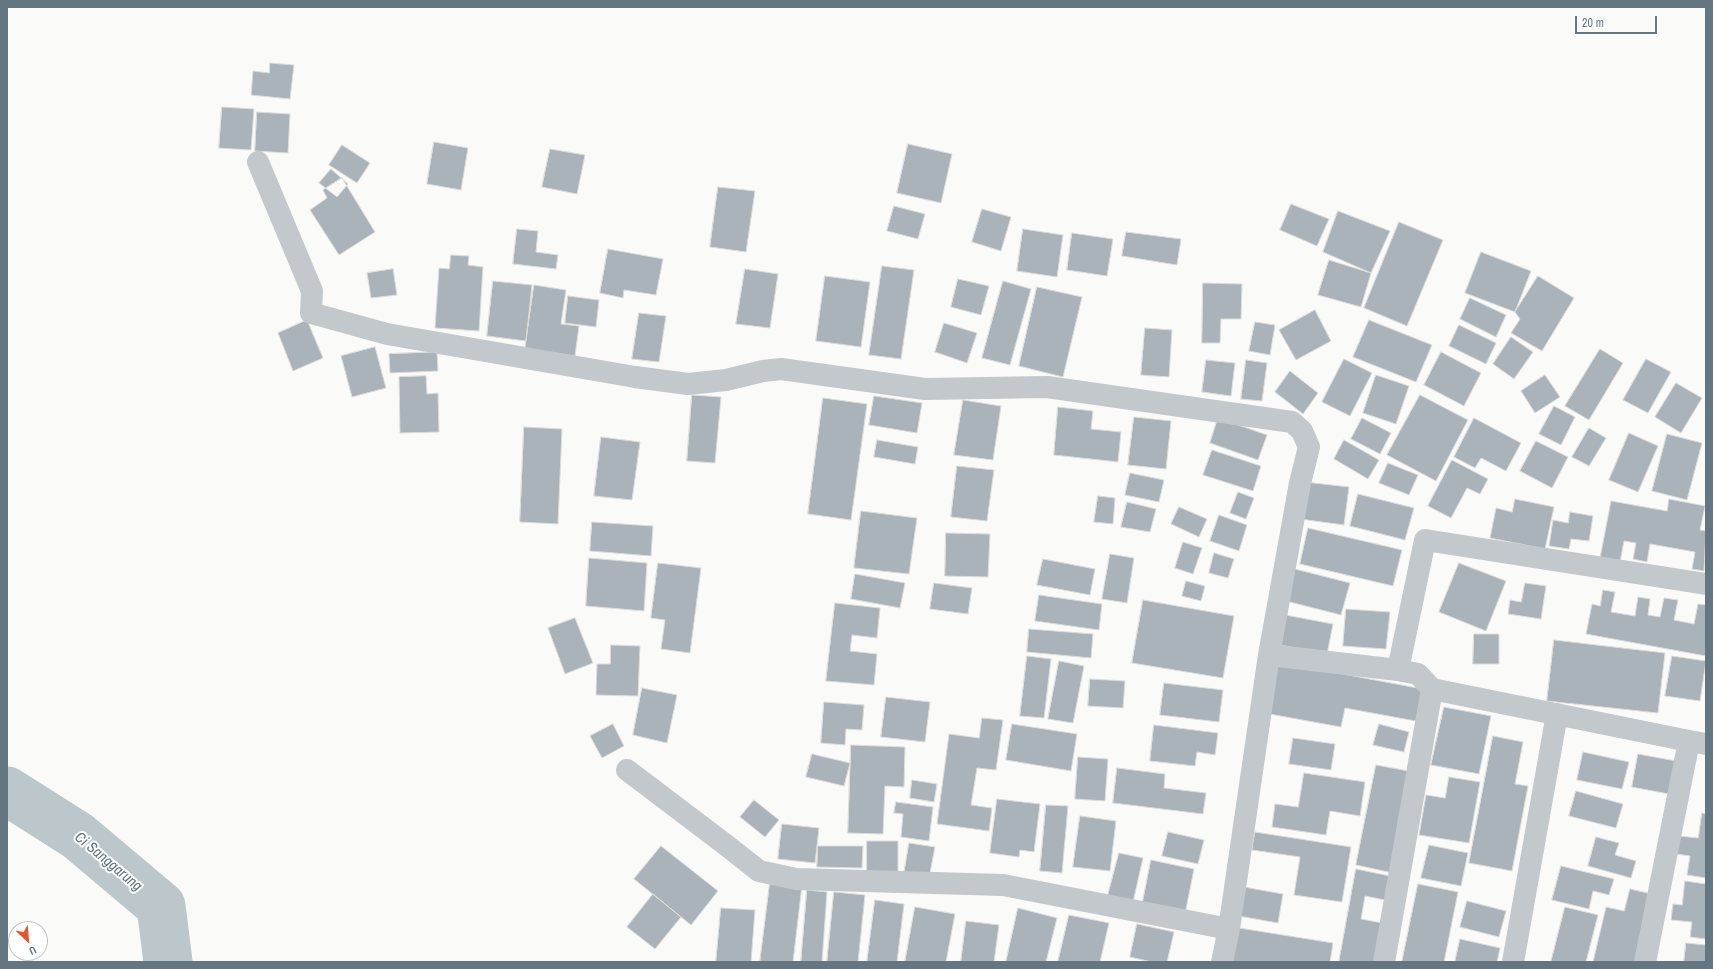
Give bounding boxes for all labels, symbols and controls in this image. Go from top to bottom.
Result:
scale bar [1577,8,1659,34]
text: 20 m [1582,15,1604,31]
water label: Ci Sanggarung [71,829,145,895]
north arrow [8,921,48,961]
text: U [27,943,39,959]

